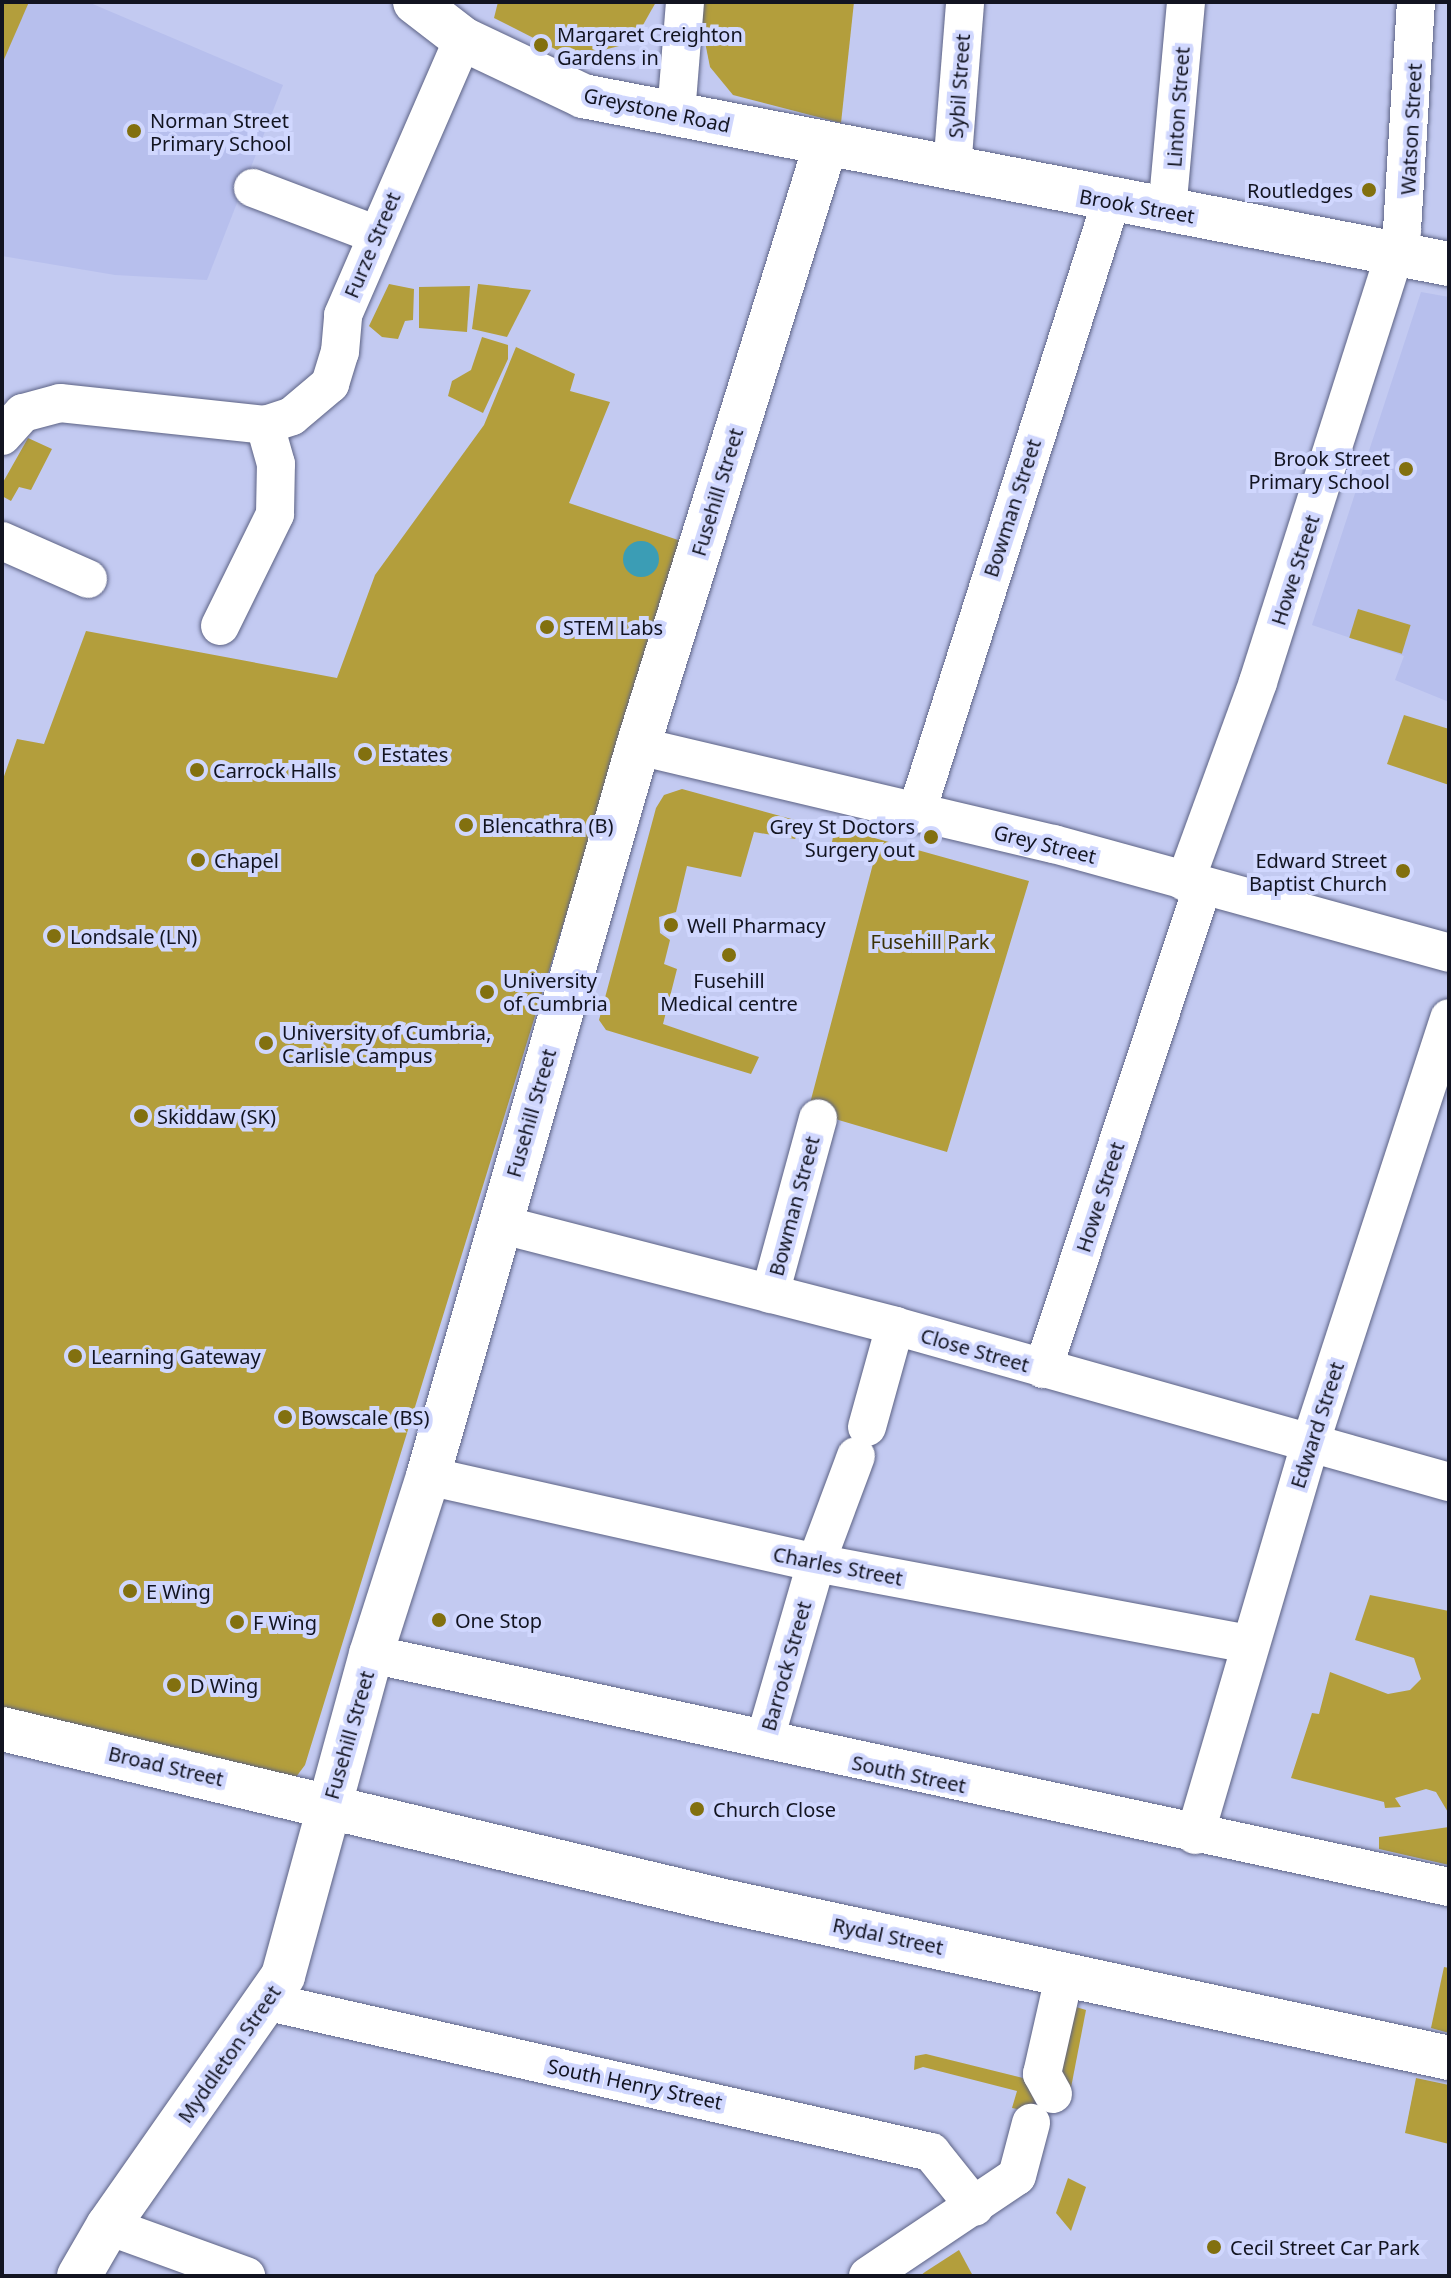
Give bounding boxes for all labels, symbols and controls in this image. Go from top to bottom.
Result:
place label: Margaret Creighton Gardens in [557,22,743,69]
street label: Sybil Street [943,33,975,139]
marker: Margaret Creighton Gardens in [532,36,550,54]
street label: Linton Street [1162,46,1194,168]
street label: Watson Street [1396,63,1426,195]
street label: Greystone Road [581,83,733,137]
place label: Norman Street Primary School [150,108,291,155]
marker: Norman Street Primary School [125,122,143,140]
place label: Routledges [1247,178,1353,202]
marker: Routledges [1360,181,1378,199]
street label: Brook Street [1077,184,1197,228]
street label: Furze Street [339,188,405,302]
street label: Fusehill Street [686,425,748,559]
street label: Bowman Street [978,436,1046,580]
place label: Brook Street Primary School [1249,446,1390,493]
marker: Brook Street Primary School [1397,460,1415,478]
street label: Howe Street [1266,512,1324,628]
place label: STEM Labs [563,615,663,639]
marker: STEM Labs [538,618,556,636]
place label: Estates [381,742,448,766]
marker: Estates [356,745,374,763]
place label: Carrock Halls [213,758,336,782]
marker: Carrock Halls [188,761,206,779]
place label: Blencathra (B) [482,813,613,837]
place label: Grey St Doctors Surgery out [769,814,915,861]
marker: Blencathra (B) [457,816,475,834]
street label: Grey Street [991,820,1099,868]
marker: Grey St Doctors Surgery out [922,828,940,846]
place label: Chapel [214,848,279,872]
place label: Edward Street Baptist Church [1249,848,1387,895]
marker: Chapel [189,851,207,869]
marker: Edward Street Baptist Church [1394,862,1412,880]
place label: Well Pharmacy [687,913,826,937]
marker: Well Pharmacy [662,916,680,934]
place label: Londsale (LN) [70,924,197,948]
marker: Londsale (LN) [45,927,63,945]
park label: Fusehill Park [871,929,989,953]
marker: Fusehill Medical centre [720,946,738,964]
place label: University of Cumbria [503,968,608,1015]
place label: Fusehill Medical centre [660,968,798,1015]
marker: University of Cumbria [478,983,496,1001]
place label: University of Cumbria, Carlisle Campus [282,1020,491,1067]
marker: University of Cumbria, Carlisle Campus [257,1034,275,1052]
street label: Fusehill Street [501,1046,561,1180]
place label: Skiddaw (SK) [157,1104,276,1128]
marker: Skiddaw (SK) [132,1107,150,1125]
street label: Bowman Street [764,1133,824,1279]
street label: Howe Street [1071,1139,1129,1255]
street label: Close Street [918,1323,1032,1377]
place label: Learning Gateway [91,1344,261,1368]
marker: Learning Gateway [66,1347,84,1365]
street label: Edward Street [1285,1359,1349,1491]
place label: Bowscale (BS) [301,1405,429,1429]
marker: Bowscale (BS) [276,1408,294,1426]
street label: Charles Street [771,1542,905,1590]
place label: E Wing [146,1579,211,1603]
marker: E Wing [121,1582,139,1600]
street label: Barrock Street [756,1598,816,1734]
place label: One Stop [455,1608,542,1632]
place label: F Wing [253,1610,317,1634]
marker: One Stop [430,1611,448,1629]
marker: F Wing [228,1613,246,1631]
street label: Fusehill Street [319,1668,379,1802]
place label: D Wing [190,1673,258,1697]
marker: D Wing [165,1676,183,1694]
street label: Broad Street [106,1741,226,1791]
street label: South Street [850,1750,968,1798]
place label: Church Close [713,1797,836,1821]
marker: Church Close [688,1800,706,1818]
street label: Rydal Street [831,1913,945,1959]
street label: Myddleton Street [173,1981,285,2127]
street label: South Henry Street [545,2054,725,2114]
place label: Cecil Street Car Park [1230,2235,1420,2259]
marker: Cecil Street Car Park [1205,2238,1223,2256]

